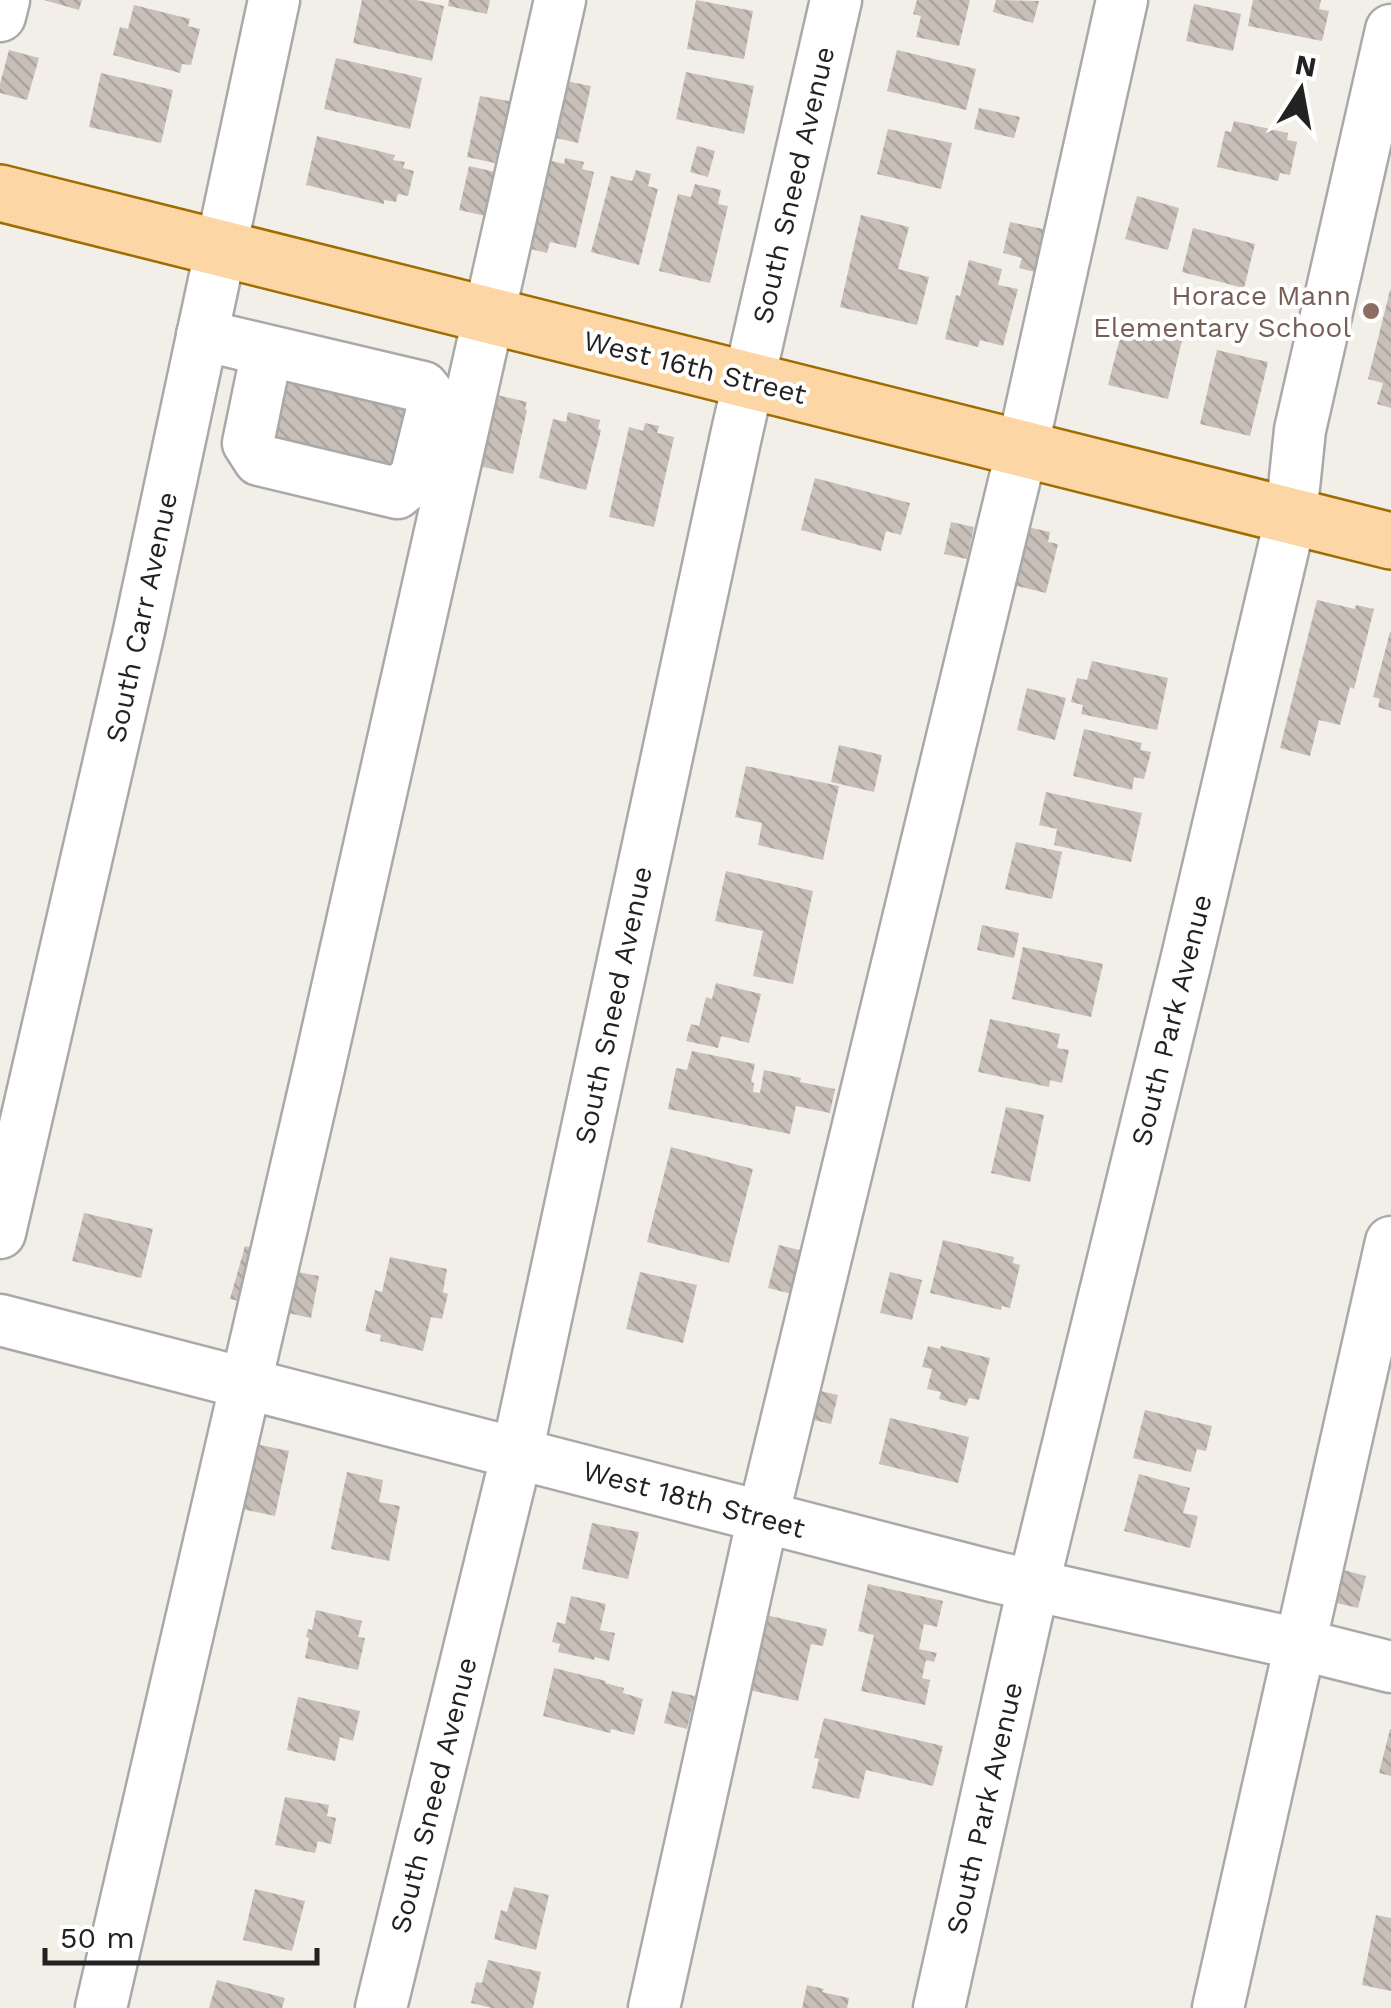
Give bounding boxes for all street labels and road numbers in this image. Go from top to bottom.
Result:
street label: South Sneed Avenue [746,43,841,327]
street label: West 16th Street [580,324,810,411]
street label: South Carr Avenue [99,489,184,745]
street label: South Sneed Avenue [568,863,659,1147]
street label: South Park Avenue [1124,891,1219,1149]
street label: West 18th Street [579,1454,809,1545]
street label: South Sneed Avenue [383,1654,484,1936]
street label: South Park Avenue [939,1679,1030,1937]

